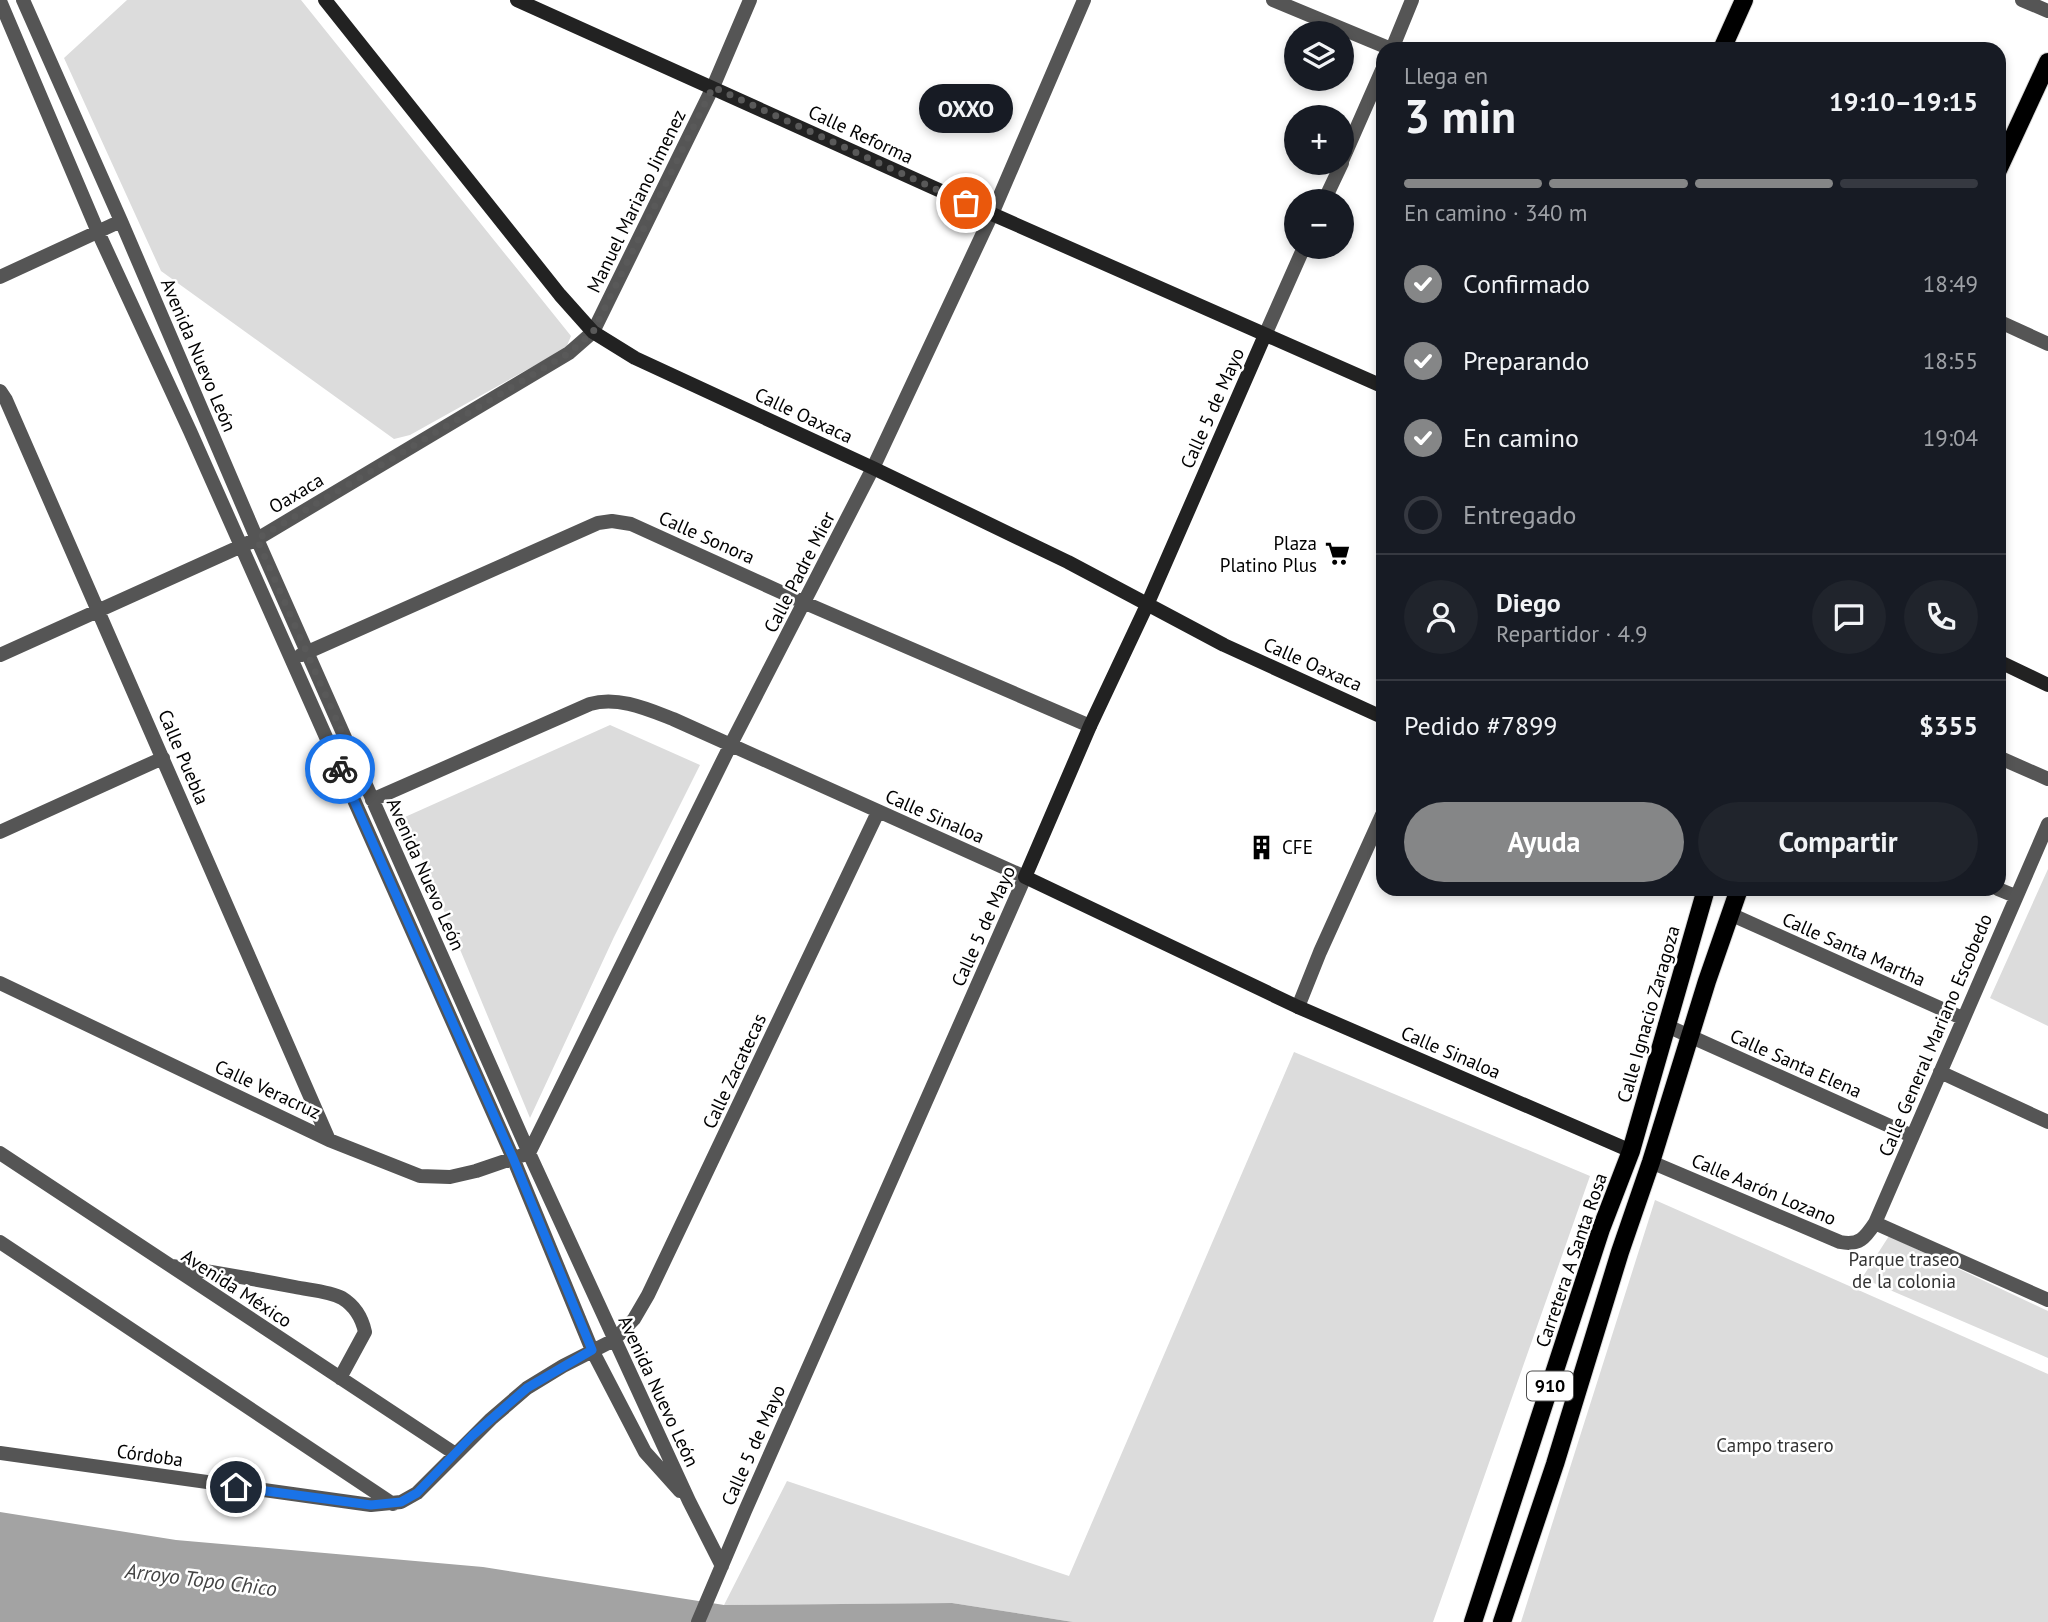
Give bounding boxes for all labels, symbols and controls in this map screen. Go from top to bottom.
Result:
map controls [1284,21,1354,259]
button: layers [1284,21,1354,91]
text: Llega en [1404,61,1488,90]
callout: OXXO [919,84,1013,133]
text: 19:10–19:15 [1829,85,1978,118]
text: 3 min [1404,86,1516,146]
text: OXXO [938,94,994,123]
street label: Calle Reforma [805,99,917,169]
button: + [1284,105,1354,175]
street label: Manuel Mariano Jimenez [581,106,691,296]
pin [936,173,996,233]
icon: bag [947,184,985,222]
button: − [1284,189,1354,259]
text: En camino · 340 m [1404,198,1587,227]
icon: check [1404,265,1442,303]
text: Confirmado [1463,267,1590,300]
text: 18:49 [1923,269,1978,298]
street label: Avenida Nuevo León [156,275,242,435]
icon: check [1404,342,1442,380]
street label: Calle 5 de Mayo [1175,344,1249,472]
text: Preparando [1463,344,1590,377]
text: 18:55 [1923,346,1978,375]
street label: Calle Oaxaca [751,382,857,448]
icon: check [1404,419,1442,457]
text: En camino [1463,421,1579,454]
text: 19:04 [1923,423,1978,452]
street label: Oaxaca [264,467,328,519]
text: Entregado [1463,498,1577,531]
street label: Calle Sonora [655,505,759,569]
street label: Calle Padre Mier [758,507,840,637]
place label: Plaza Platino Plus [1220,531,1317,577]
supermarket icon: Plaza Platino Plus [1323,540,1351,568]
button: person [1404,580,1478,654]
button: chat [1812,580,1886,654]
button: phone [1904,580,1978,654]
text: Diego [1496,586,1561,619]
text: Repartidor · 4.9 [1496,619,1648,648]
street label: Calle Oaxaca [1260,632,1366,696]
street label: Calle Puebla [153,706,215,808]
text: Pedido #7899 [1404,709,1557,742]
text: $355 [1919,709,1978,742]
courier [305,734,375,804]
icon: bike [321,750,359,788]
street label: Calle Sinaloa [882,783,988,849]
street label: Avenida Nuevo León [382,794,470,954]
button: Ayuda [1404,802,1684,882]
button: Compartir [1698,802,1978,882]
building icon: CFE [1248,833,1276,861]
place label: CFE [1282,835,1313,859]
street label: Calle 5 de Mayo [946,862,1020,990]
street label: Calle Santa Martha [1779,907,1929,991]
street label: Calle General Mariano Escobedo [1873,910,1997,1160]
street label: Calle Ignacio Zaragoza [1611,923,1685,1105]
street label: Calle Zacatecas [697,1010,771,1132]
street label: Calle Sinaloa [1398,1020,1504,1084]
street label: Calle Santa Elena [1726,1023,1866,1103]
street label: Calle Veracruz [211,1054,325,1124]
street label: Calle Aarón Lozano [1688,1148,1840,1230]
street label: Carretera A Santa Rosa [1530,1170,1612,1350]
street label: Avenida México [177,1243,297,1333]
park label: Parque traseo de la colonia [1849,1247,1959,1293]
street label: Avenida Nuevo León [613,1311,705,1471]
road number: 910 [1527,1372,1573,1400]
street label: Calle 5 de Mayo [716,1381,790,1509]
park label: Campo trasero [1716,1433,1834,1457]
street label: Córdoba [115,1438,185,1472]
pin [206,1457,266,1517]
icon: home [217,1468,255,1506]
water label: Arroyo Topo Chico [123,1557,278,1602]

